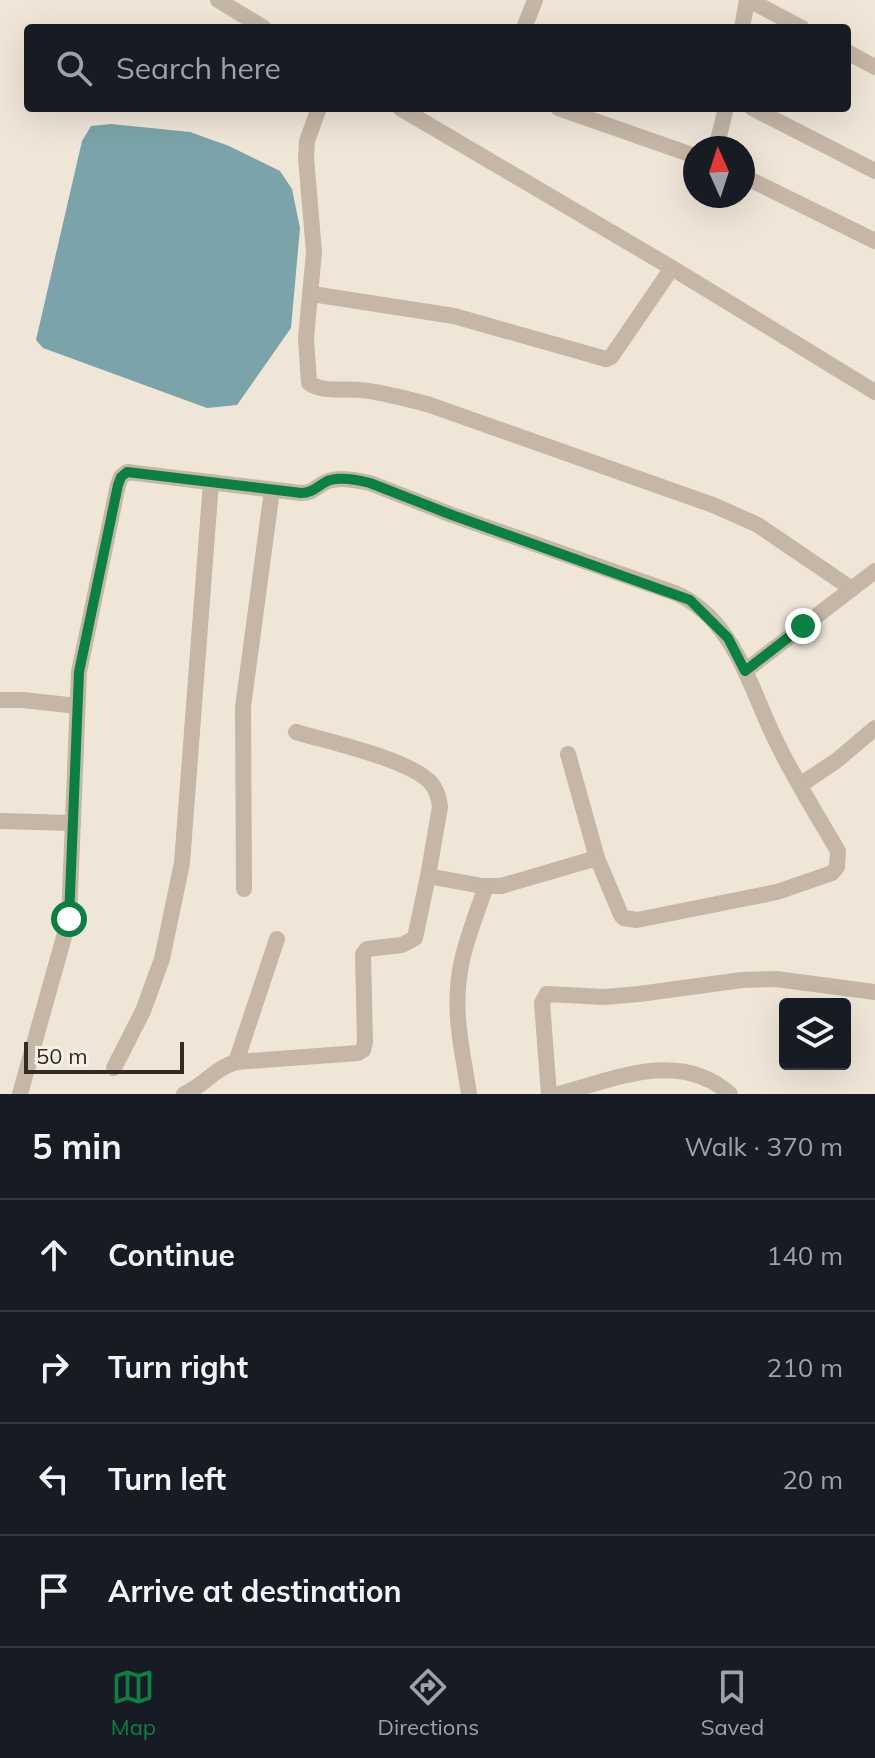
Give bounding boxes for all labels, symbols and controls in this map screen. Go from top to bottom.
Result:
search box [24,24,851,112]
icon: search [52,46,96,90]
text: Search here [116,49,281,87]
north arrow [683,136,755,208]
route end [785,608,821,644]
route start [51,901,87,937]
map controls [779,998,851,1070]
button: layers [779,998,851,1070]
scale bar [24,1038,184,1074]
text: 50 m [36,1042,87,1070]
text: 5 min [32,1125,122,1168]
text: Walk · 370 m [684,1130,843,1163]
icon: ahead [32,1233,76,1277]
text: Continue [108,1236,235,1274]
text: 140 m [767,1239,843,1272]
icon: right [32,1345,76,1389]
text: Turn right [108,1348,248,1386]
text: 210 m [767,1351,843,1384]
icon: left [32,1457,76,1501]
text: Turn left [108,1460,226,1498]
text: 20 m [782,1463,843,1496]
icon: arrive [32,1569,76,1613]
text: Arrive at destination [108,1572,402,1610]
tab: Map [111,1665,156,1741]
tab: Directions [378,1665,479,1741]
tab: Saved [701,1665,764,1741]

